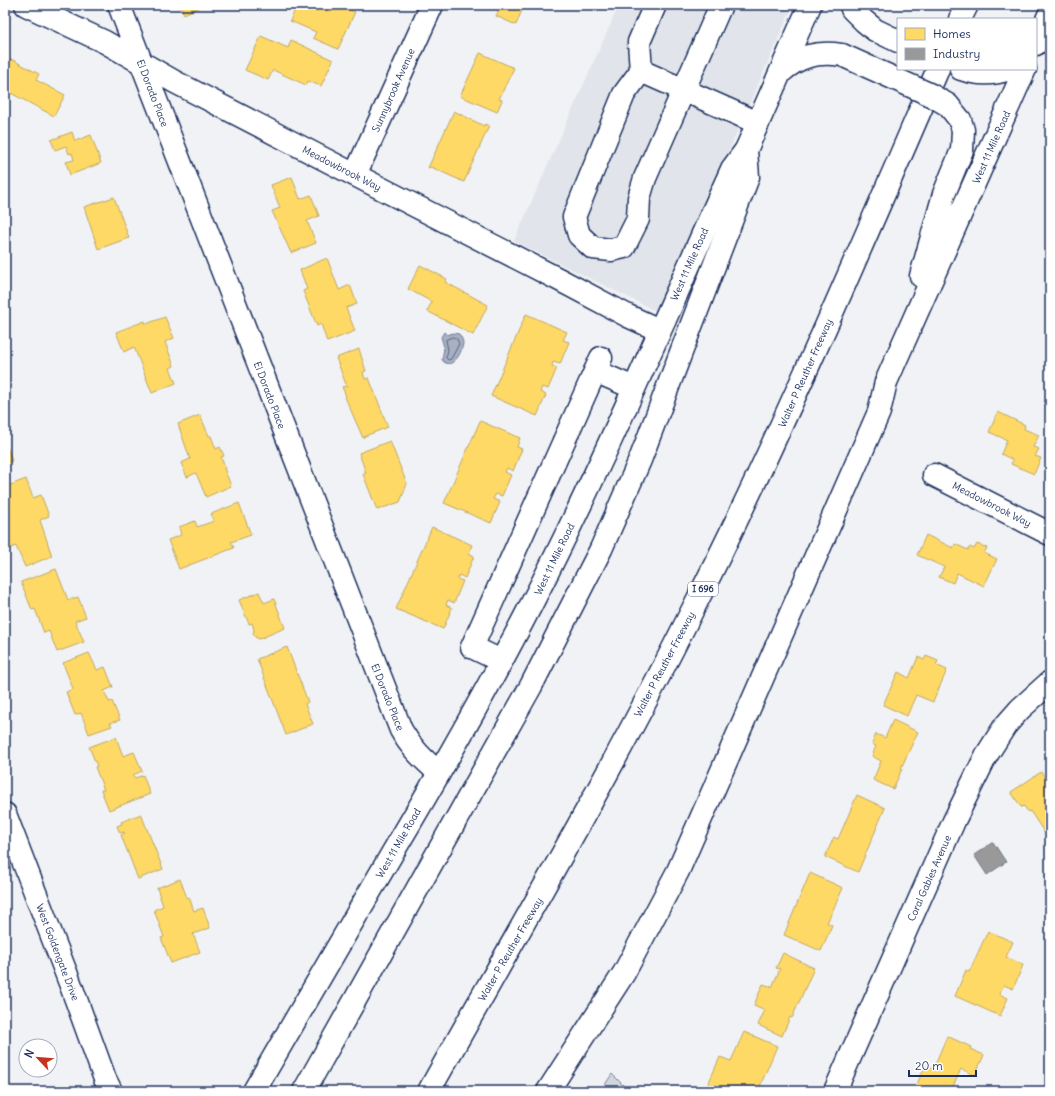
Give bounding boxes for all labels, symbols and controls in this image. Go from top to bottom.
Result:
legend [897,18,1037,70]
text: Homes [933,26,971,41]
street label: Sunnybrook Avenue [369,46,418,134]
text: Industry [933,46,980,61]
street label: El Dorado Place [134,58,171,129]
street label: West 11 Mile Road [970,109,1013,186]
street label: Meadowbrook Way [300,143,383,194]
street label: West 11 Mile Road [668,226,711,303]
street label: Walter P Reuther Freeway [776,317,835,430]
street label: El Dorado Place [251,360,288,431]
street label: Meadowbrook Way [950,479,1033,530]
street label: West 11 Mile Road [531,521,578,597]
road number: I 696 [688,582,718,596]
street label: Walter P Reuther Freeway [631,609,698,719]
street label: El Dorado Place [368,662,407,733]
street label: West 11 Mile Road [373,806,424,880]
street label: Coral Gables Avenue [905,833,954,923]
street label: Walter P Reuther Freeway [475,895,545,1003]
street label: West Goldengate Drive [33,902,82,1002]
north arrow [18,1038,58,1078]
text: N [21,1047,37,1060]
scale bar [909,1052,976,1078]
text: 20 m [915,1058,943,1073]

